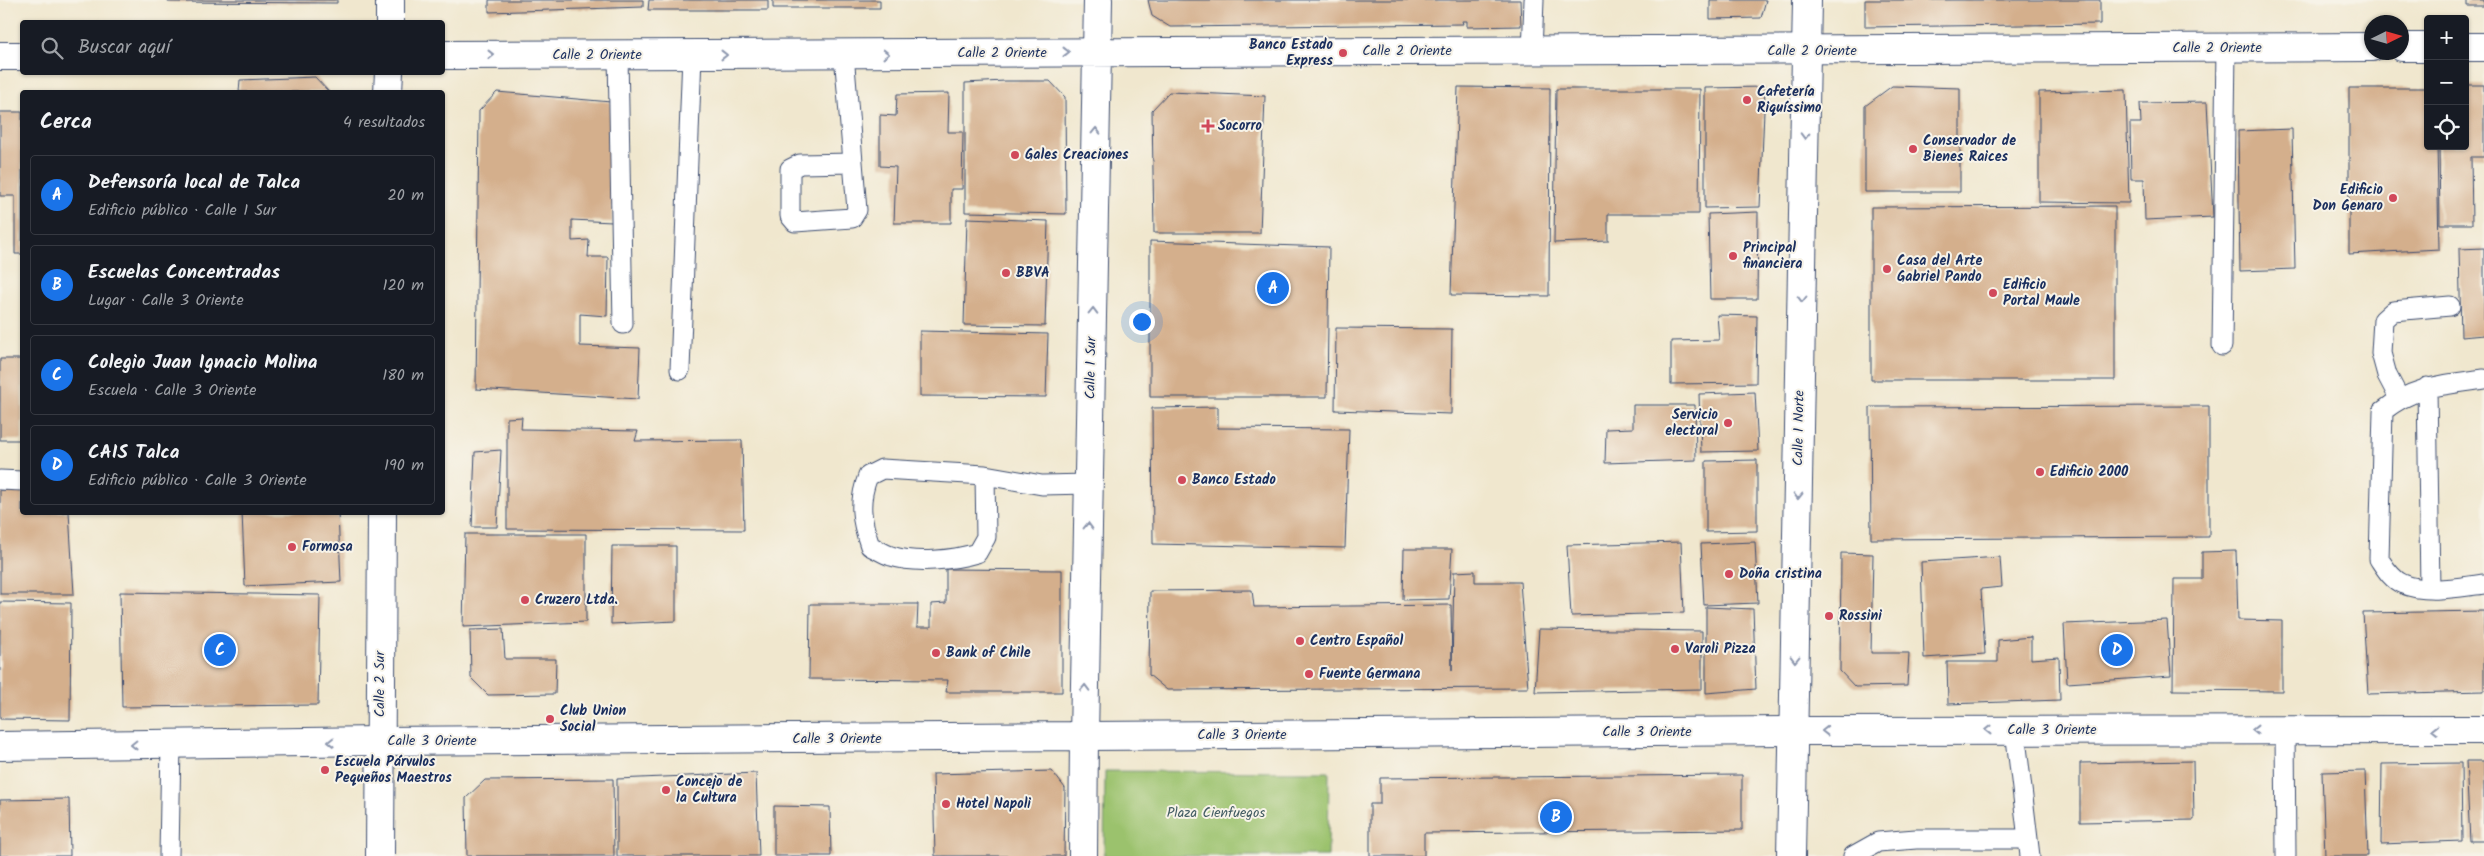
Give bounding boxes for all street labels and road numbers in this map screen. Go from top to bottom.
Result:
street label: Calle 2 Oriente [2172,37,2262,59]
street label: Calle 2 Oriente [1362,40,1452,62]
street label: Calle 2 Oriente [1767,40,1857,62]
street label: Calle 2 Oriente [957,42,1047,64]
street label: Calle 2 Oriente [552,44,642,66]
street label: Calle 1 Sur [1079,335,1103,399]
street label: Calle 1 Norte [1787,389,1811,466]
street label: Calle 2 Sur [369,649,391,717]
street label: Calle 3 Oriente [2007,719,2097,741]
street label: Calle 3 Oriente [1602,721,1692,743]
street label: Calle 3 Oriente [1197,724,1287,746]
street label: Calle 3 Oriente [792,728,882,750]
street label: Calle 3 Oriente [387,730,477,752]

